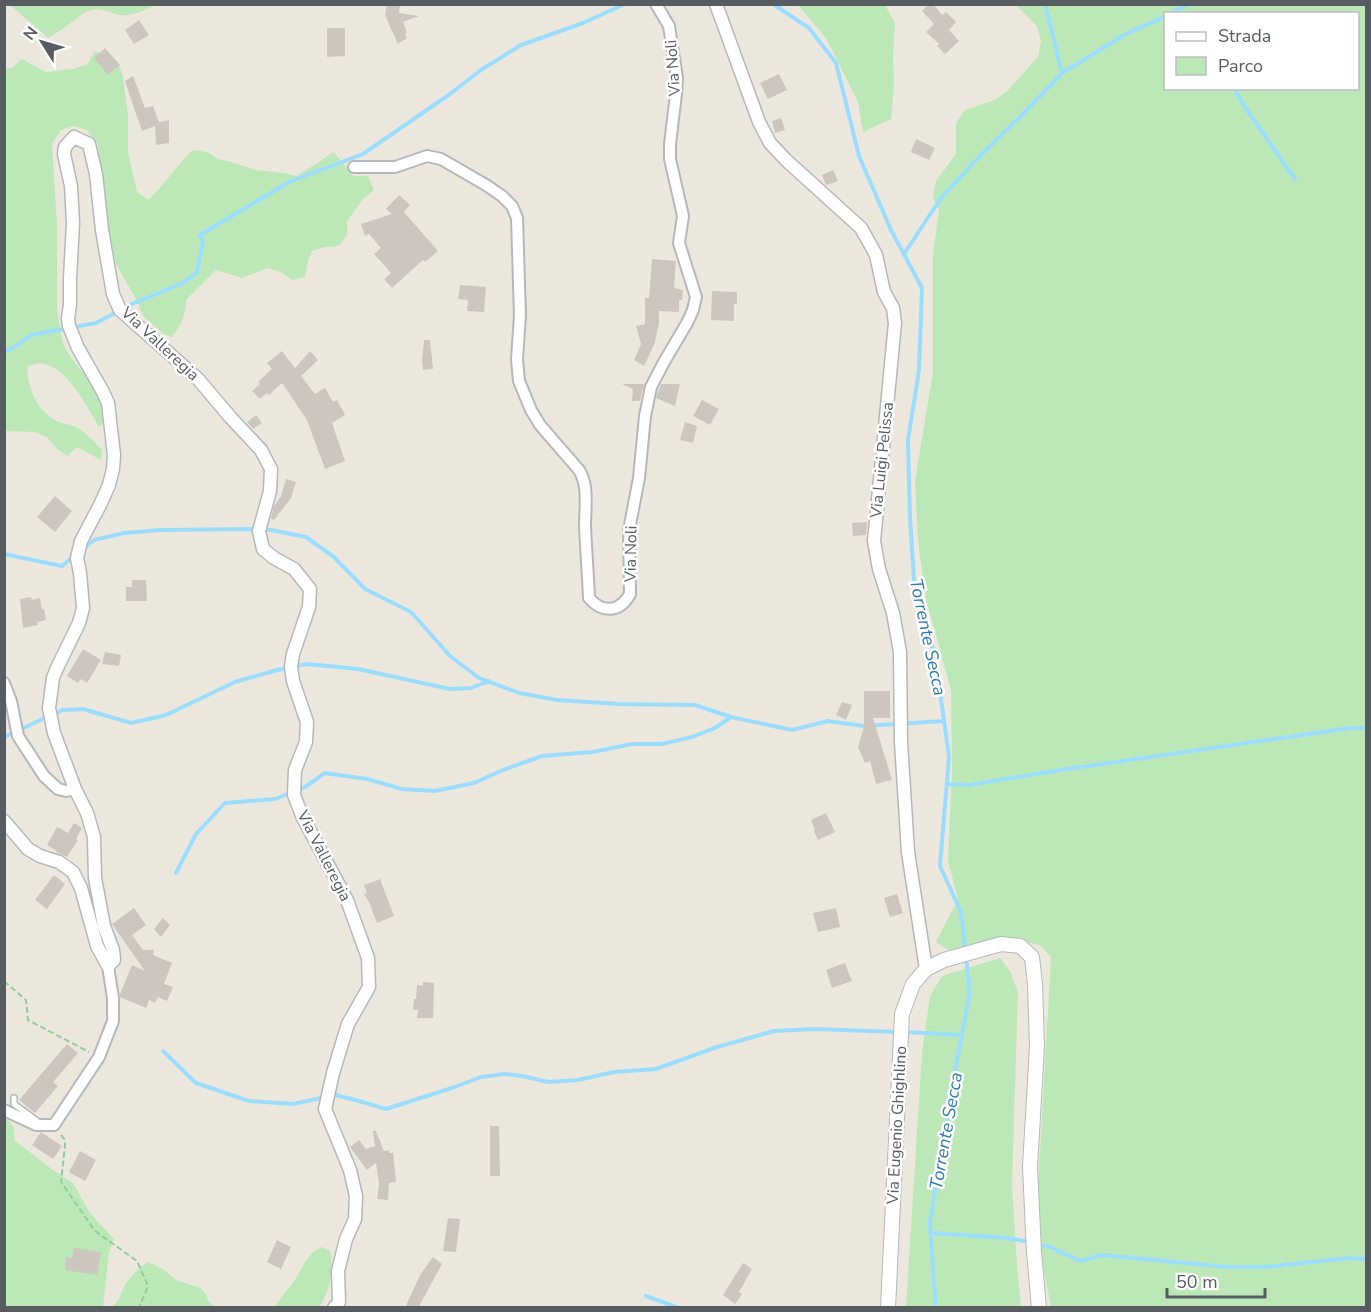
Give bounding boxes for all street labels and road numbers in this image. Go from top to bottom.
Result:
street label: Via Noli [660,39,686,98]
street label: Via Valleregia [115,301,204,386]
street label: Via Luigi Pelissa [865,401,899,520]
street label: Via Noli [619,526,642,583]
street label: Via Valleregia [291,806,356,905]
street label: Via Eugenio Ghighlino [882,1045,912,1206]

